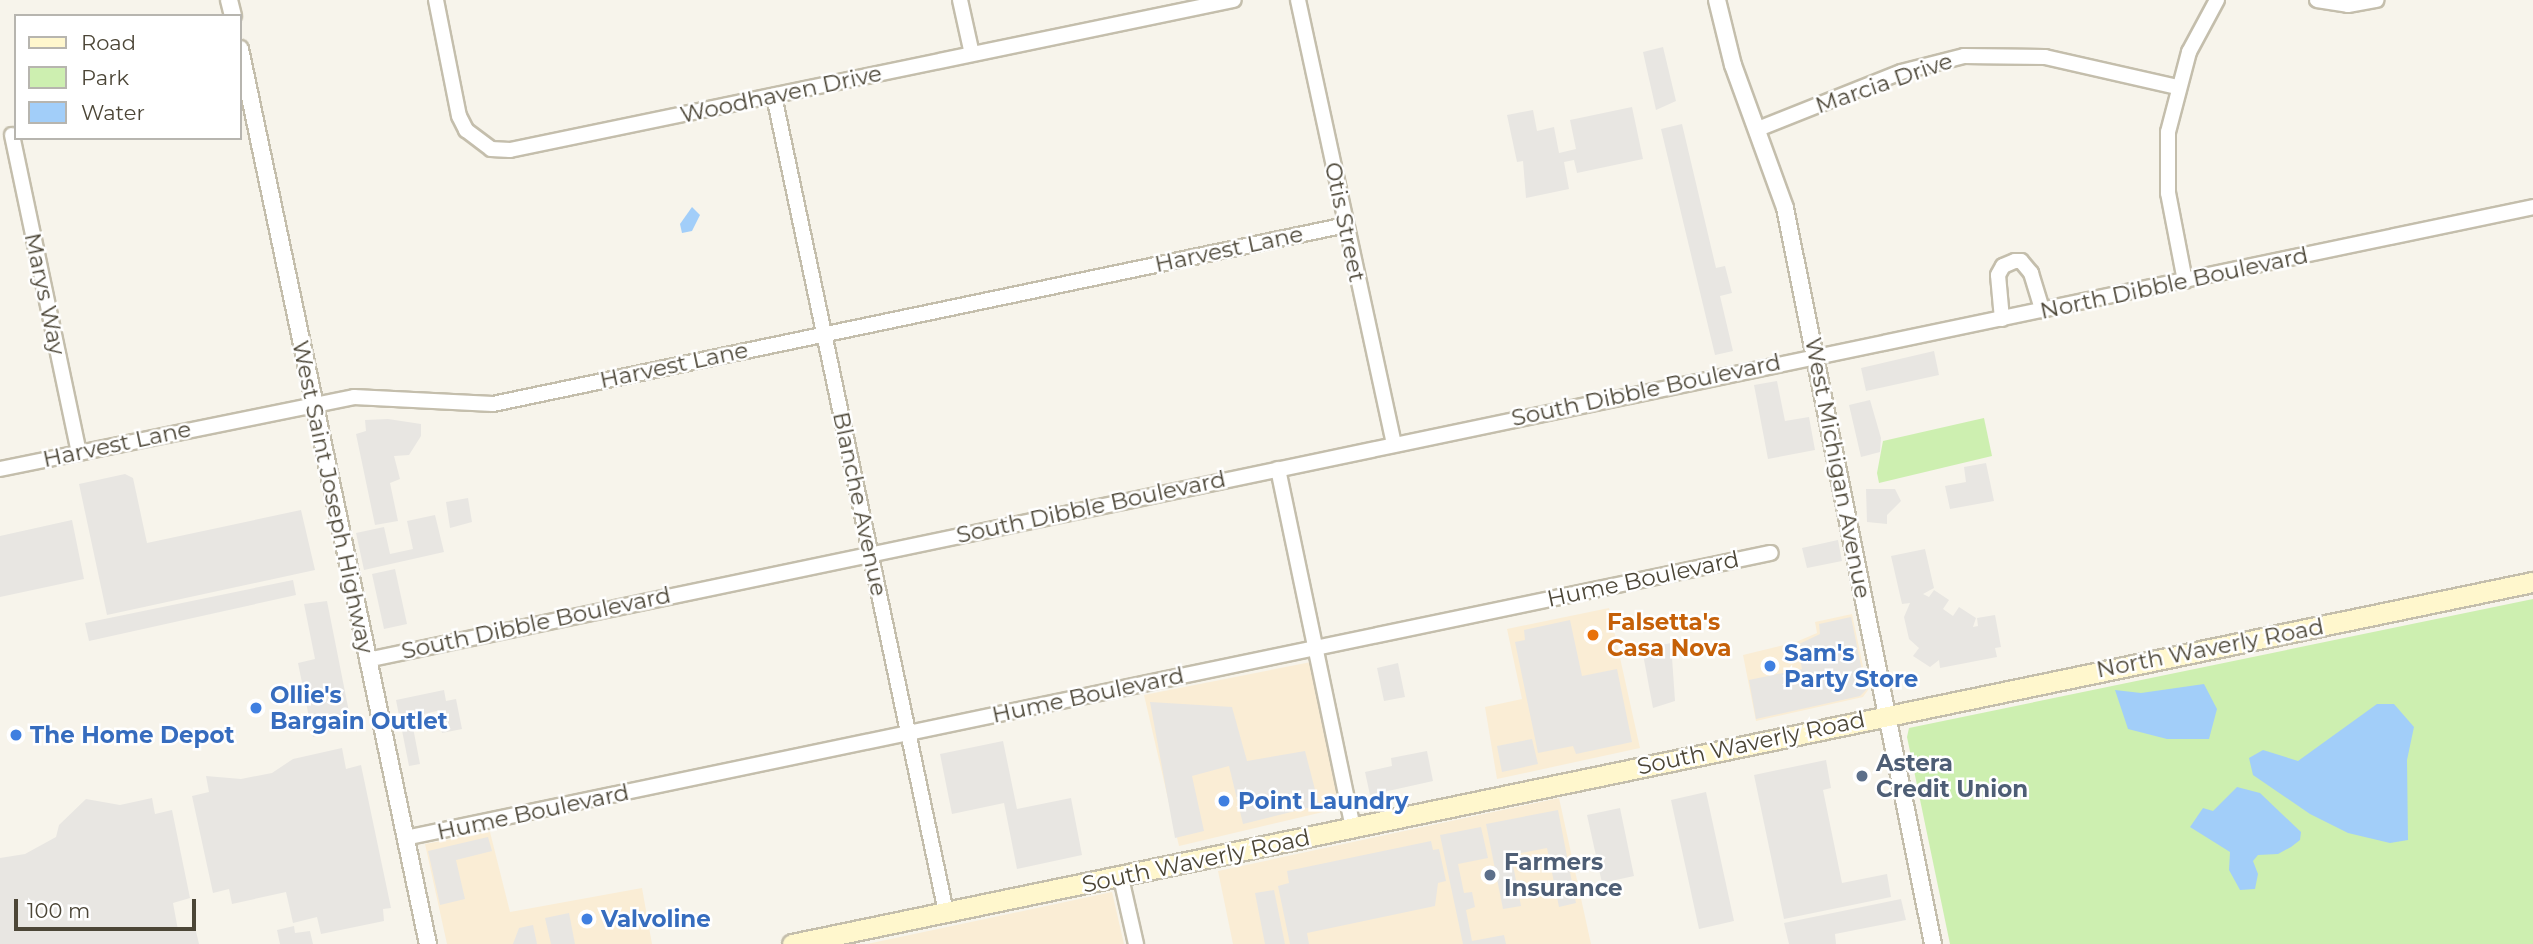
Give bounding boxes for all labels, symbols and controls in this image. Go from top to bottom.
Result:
legend [14,14,242,140]
text: Road [81,30,136,55]
street label: Marcia Drive [1812,47,1956,119]
street label: Woodhaven Drive [678,59,884,129]
text: Park [81,65,129,90]
text: Water [81,100,145,125]
street label: Otis Street [1319,160,1371,284]
street label: Harvest Lane [1152,220,1306,278]
street label: Marys Way [19,230,71,358]
street label: North Dibble Boulevard [2037,241,2311,325]
street label: West Michigan Avenue [1799,335,1877,601]
street label: Harvest Lane [597,336,751,394]
street label: West Saint Joseph Highway [286,338,380,656]
street label: South Dibble Boulevard [1509,348,1783,432]
street label: Blanche Avenue [827,409,893,599]
street label: Harvest Lane [40,415,194,473]
street label: South Dibble Boulevard [954,465,1228,549]
street label: Hume Boulevard [1544,545,1742,613]
street label: South Dibble Boulevard [399,581,673,665]
place label: Falsetta's Casa Nova [1607,608,1731,662]
street label: North Waverly Road [2094,612,2326,684]
marker: Falsetta's Casa Nova [1585,627,1601,643]
place label: Sam's Party Store [1784,639,1918,693]
marker: Sam's Party Store [1762,658,1778,674]
street label: Hume Boulevard [989,661,1187,729]
place label: Ollie's Bargain Outlet [270,681,448,735]
marker: Ollie's Bargain Outlet [248,700,264,716]
street label: South Waverly Road [1635,705,1867,781]
place label: The Home Depot [30,721,235,749]
marker: The Home Depot [8,727,24,743]
place label: Astera Credit Union [1876,749,2028,803]
marker: Astera Credit Union [1854,768,1870,784]
street label: Hume Boulevard [434,778,632,846]
place label: Point Laundry [1238,787,1409,815]
marker: Point Laundry [1216,793,1232,809]
street label: South Waverly Road [1080,823,1312,899]
place label: Farmers Insurance [1504,848,1623,902]
marker: Farmers Insurance [1482,867,1498,883]
scale bar [18,884,200,928]
text: 100 m [27,898,90,923]
place label: Valvoline [601,905,711,933]
marker: Valvoline [579,911,595,927]

